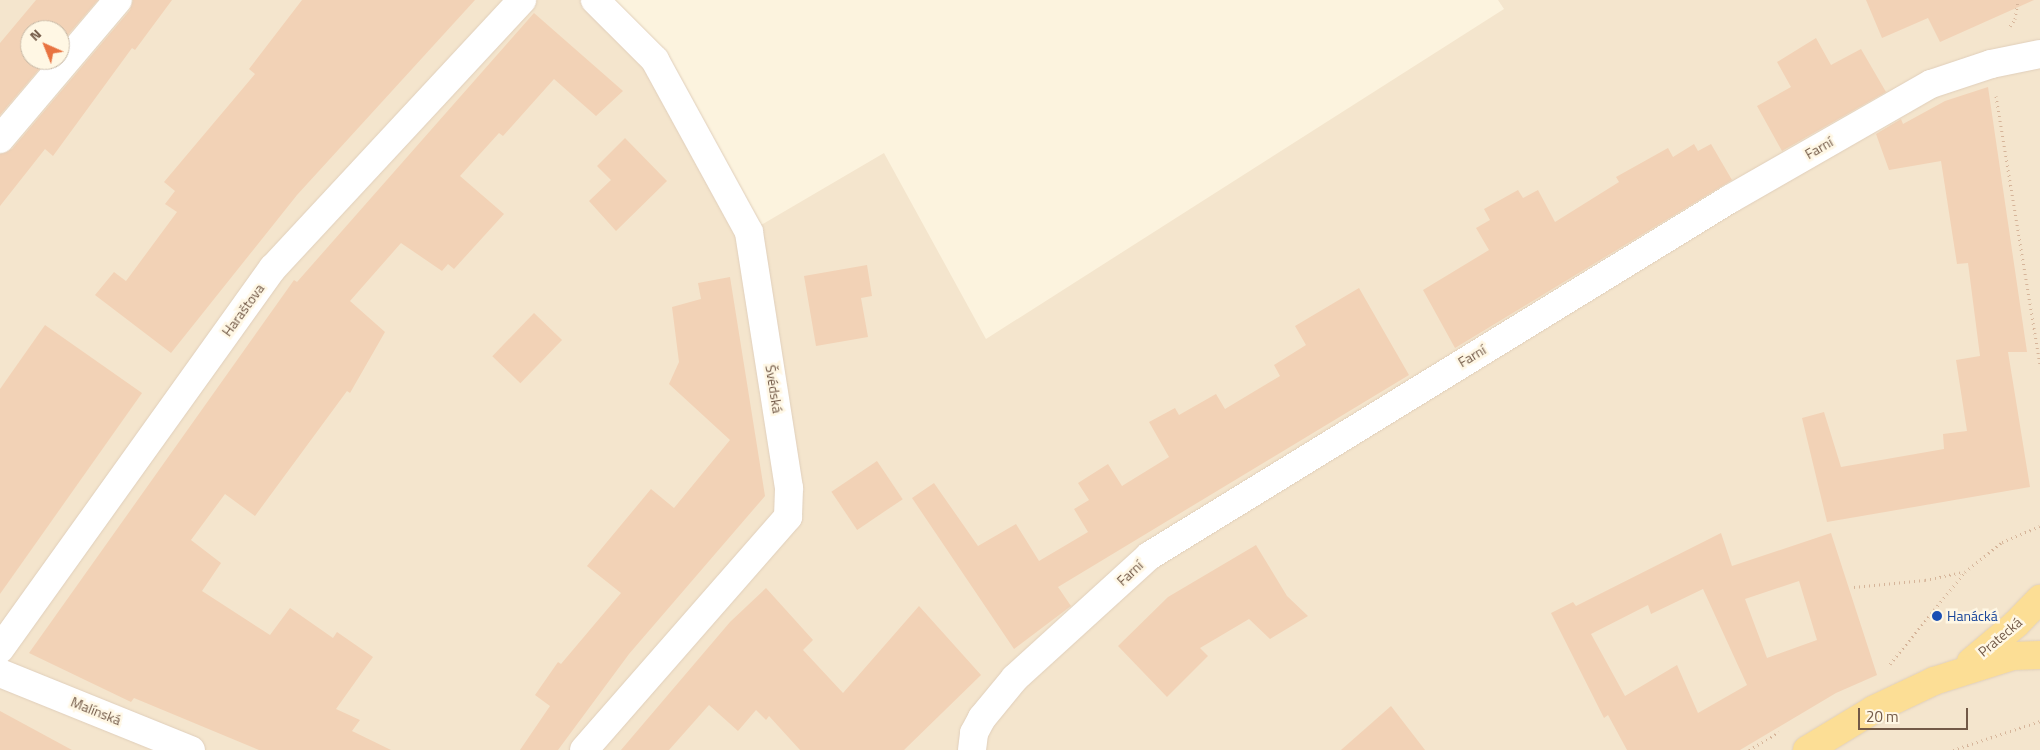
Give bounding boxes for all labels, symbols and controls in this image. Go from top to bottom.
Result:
north arrow [20,20,70,70]
text: N [24,24,46,45]
street label: Farní [1802,133,1836,163]
street label: Haraštova [218,281,268,339]
street label: Farní [1455,341,1489,371]
street label: Švédská [762,364,786,414]
street label: Farní [1114,557,1146,589]
place label: Hanácká [1947,608,1998,624]
marker: Hanácká [1931,610,1943,622]
street label: Pratecká [1975,614,2025,660]
street label: Malínská [68,693,124,729]
scale bar [1860,698,1970,730]
text: 20 m [1866,705,1899,728]

